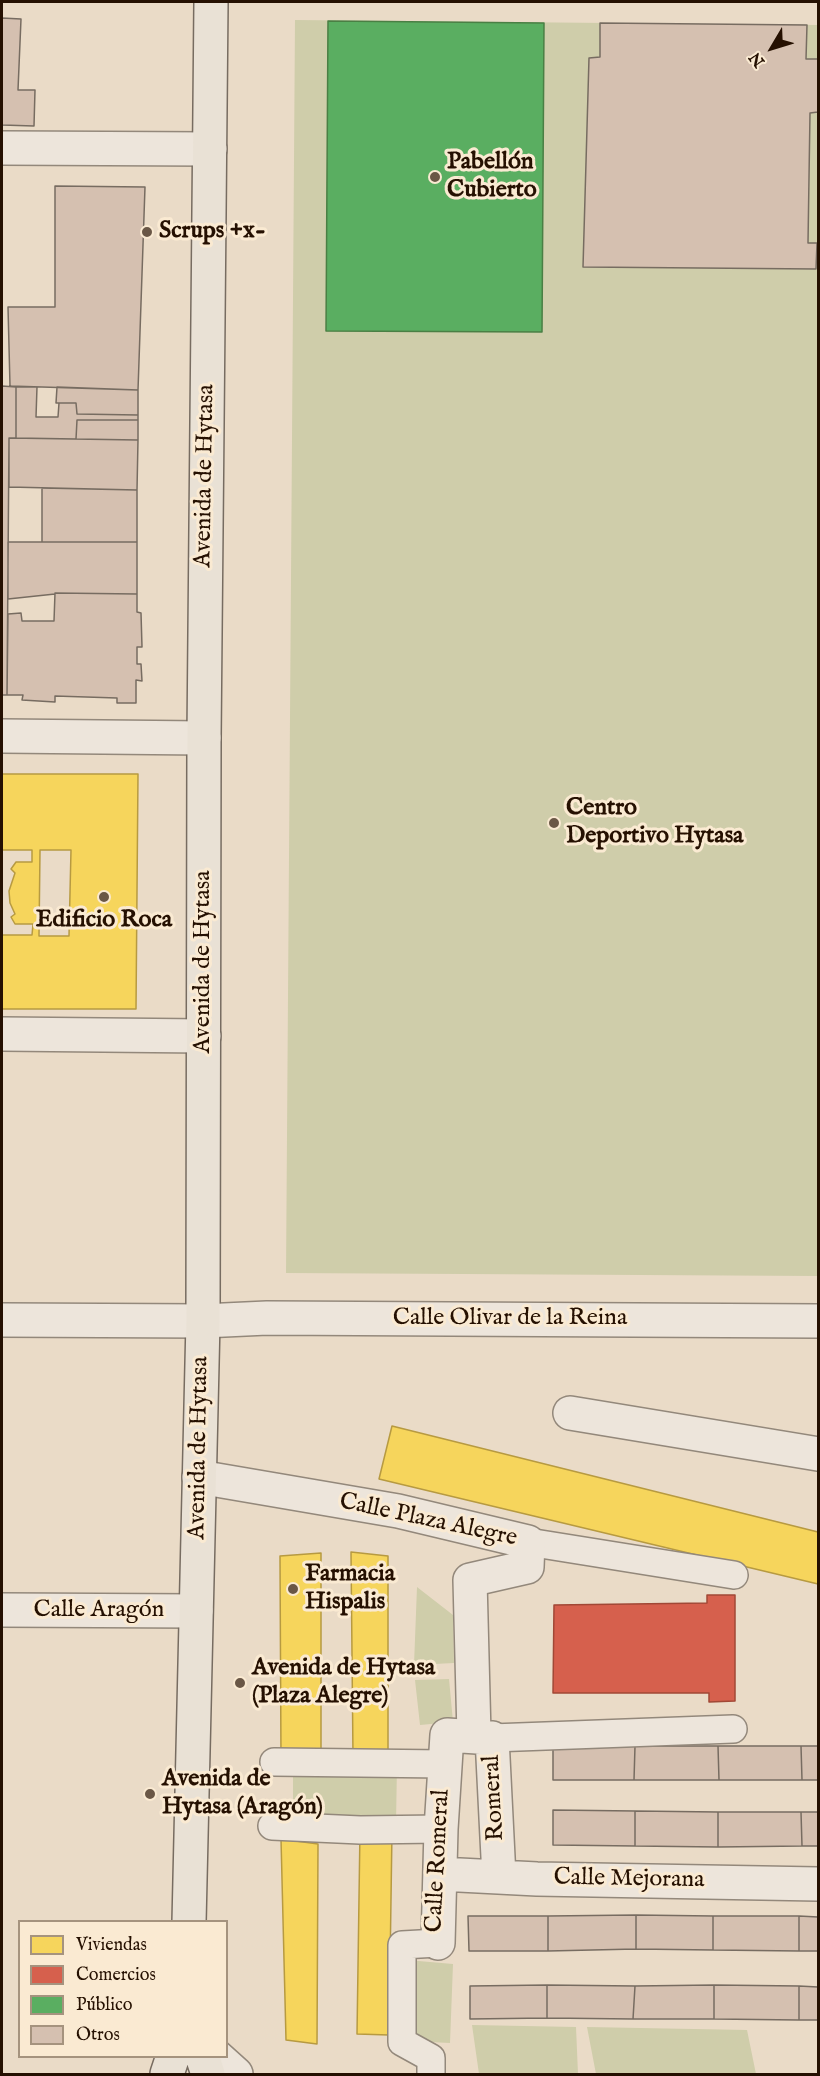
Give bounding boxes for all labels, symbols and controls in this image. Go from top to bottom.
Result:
north arrow [742,18,802,78]
text: N [746,47,770,71]
place label: Pabellón Cubierto [447,149,537,205]
marker: Pabellón Cubierto [428,170,442,184]
place label: Scrups +x- [159,218,266,246]
marker: Scrups +x- [140,225,154,239]
street label: Avenida de Hytasa [190,384,222,568]
place label: Centro Deportivo Hytasa [566,795,743,851]
marker: Centro Deportivo Hytasa [547,816,561,830]
street label: Avenida de Hytasa [190,870,218,1054]
marker: Edificio Roca [97,890,111,904]
place label: Edificio Roca [36,907,172,935]
street label: Calle Olivar de la Reina [393,1305,627,1333]
street label: Avenida de Hytasa [184,1356,216,1540]
street label: Calle Plaza Alegre [337,1488,519,1554]
place label: Farmacia Hispalis [305,1561,395,1617]
marker: Farmacia Hispalis [286,1582,300,1596]
street label: Calle Aragón [34,1597,164,1625]
place label: Avenida de Hytasa (Plaza Alegre) [252,1655,435,1711]
marker: Avenida de Hytasa (Plaza Alegre) [233,1676,247,1690]
street label: Romeral [478,1754,512,1842]
place label: Avenida de Hytasa (Aragón) [162,1766,323,1822]
marker: Avenida de Hytasa (Aragón) [143,1787,157,1801]
street label: Calle Romeral [421,1789,457,1933]
street label: Calle Mejorana [553,1864,705,1896]
legend [18,1920,228,2058]
text: Viviendas [76,1934,147,1957]
text: Comercios [76,1964,156,1987]
text: Público [76,1994,132,2017]
text: Otros [76,2024,120,2047]

